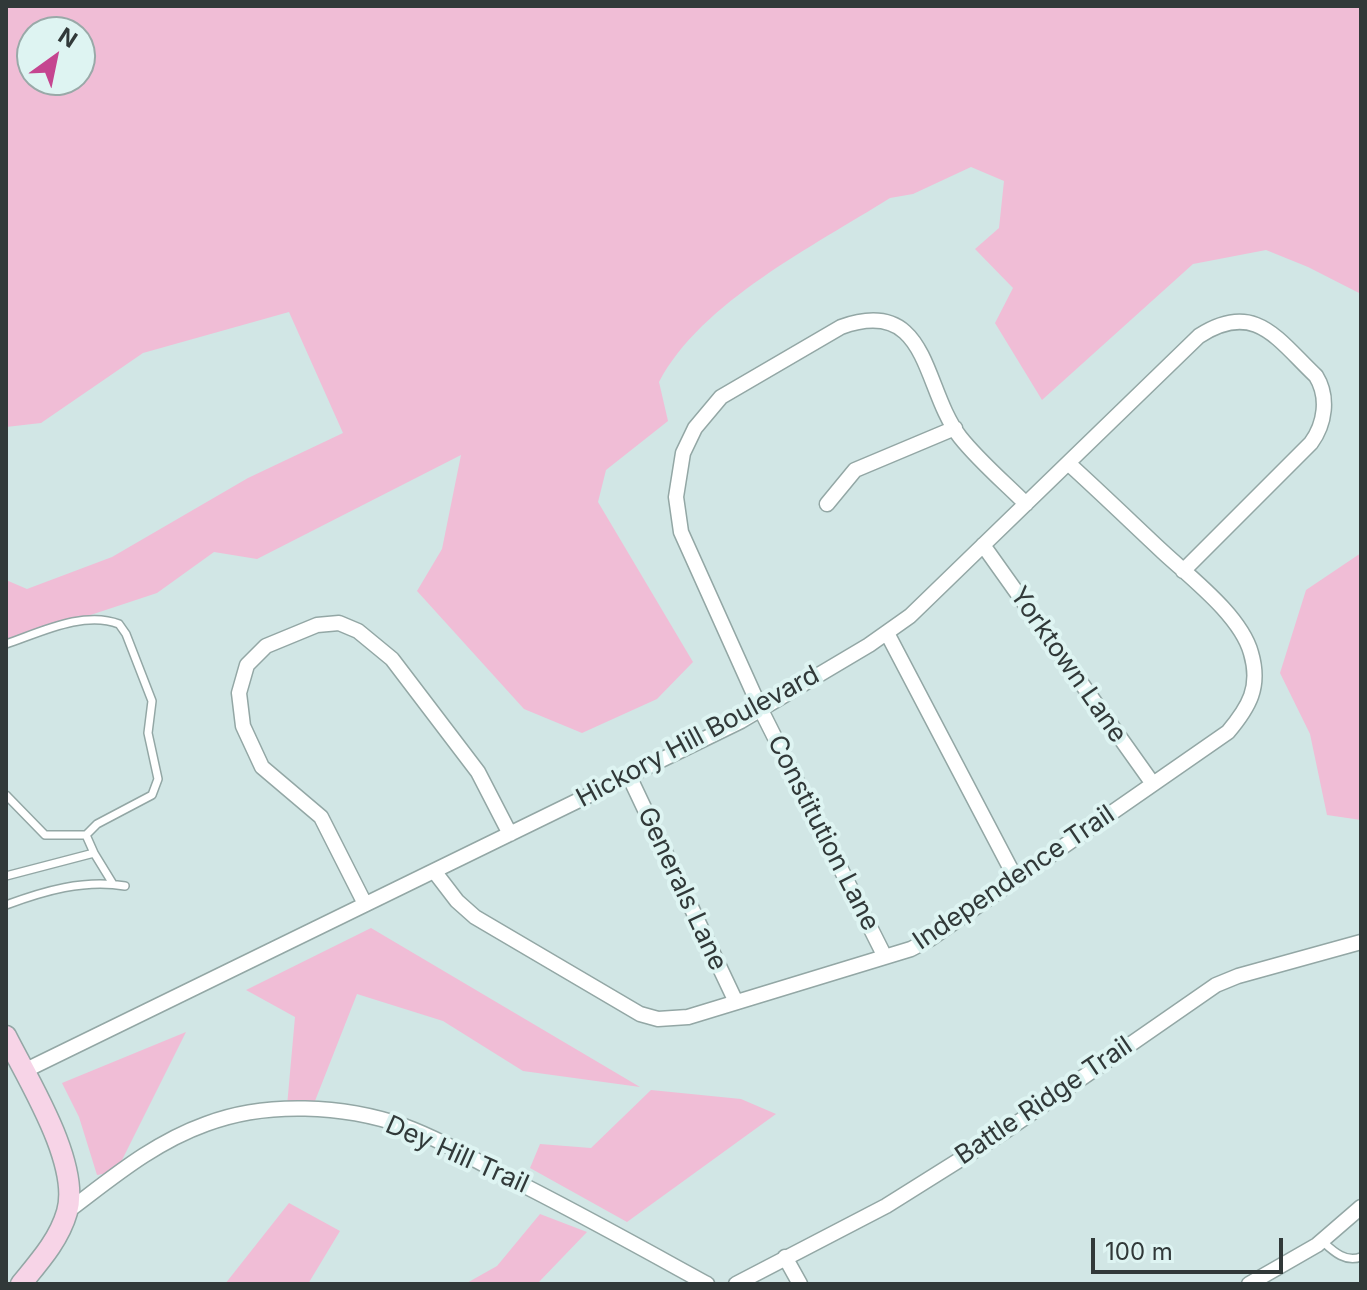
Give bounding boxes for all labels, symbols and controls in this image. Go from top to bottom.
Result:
north arrow [16,16,96,96]
text: N [54,22,82,53]
street label: Yorktown Lane [1003,581,1133,749]
street label: Hickory Hill Boulevard [571,660,825,814]
street label: Constitution Lane [760,730,886,936]
street label: Independence Trail [907,799,1121,957]
street label: Generals Lane [631,802,733,976]
street label: Battle Ridge Trail [950,1030,1138,1172]
street label: Dey Hill Trail [381,1110,533,1200]
scale bar [1095,1222,1287,1272]
text: 100 m [1105,1237,1173,1266]

